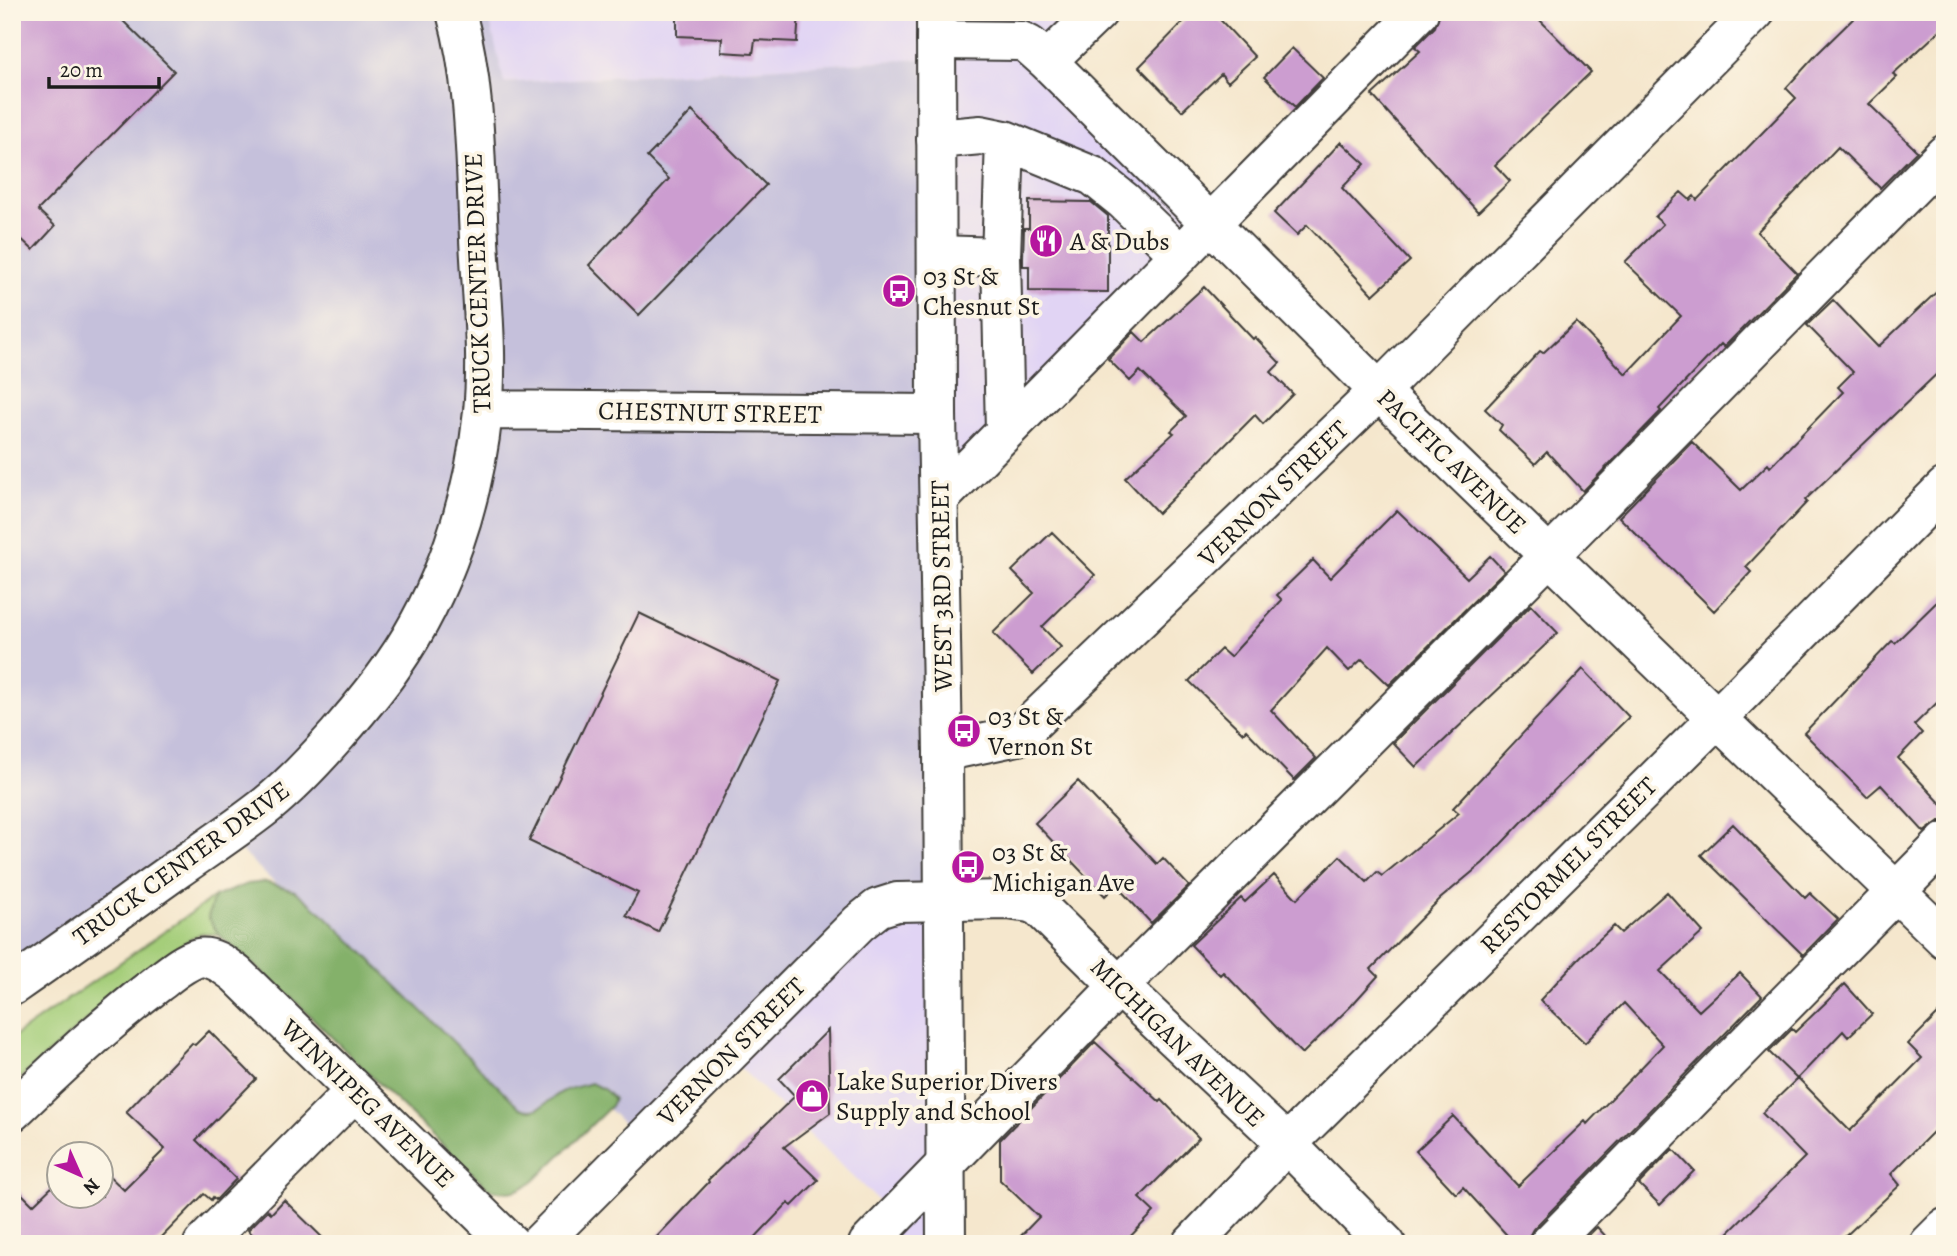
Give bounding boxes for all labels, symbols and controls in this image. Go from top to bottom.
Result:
scale bar [49,46,159,90]
text: 20 m [60,56,103,84]
street label: TRUCK CENTER DRIVE [455,152,500,414]
restaurant icon: A & Dubs [1027,222,1065,260]
place label: A & Dubs [1069,224,1170,259]
place label: 03 St & Chesnut St [923,259,1040,324]
bus stop icon: 03 St & Chesnut St [880,272,918,310]
street label: PACIFIC AVENUE [1369,381,1534,542]
street label: CHESTNUT STREET [598,393,822,432]
street label: VERNON STREET [1190,413,1356,575]
street label: WEST 3RD STREET [922,480,961,693]
place label: 03 St & Vernon St [987,699,1093,764]
bus stop icon: 03 St & Vernon St [945,712,983,750]
street label: RESTORMEL STREET [1472,769,1665,962]
street label: TRUCK CENTER DRIVE [66,773,297,954]
place label: 03 St & Michigan Ave [992,835,1135,900]
bus stop icon: 03 St & Michigan Ave [949,848,987,886]
street label: MICHIGAN AVENUE [1083,950,1273,1135]
street label: VERNON STREET [649,970,813,1134]
street label: WINNIPEG AVENUE [272,1010,462,1196]
place label: Lake Superior Divers Supply and School [836,1064,1058,1129]
shop icon: Lake Superior Divers Supply and School [793,1077,831,1115]
north arrow [46,1140,116,1210]
text: N [77,1172,105,1201]

